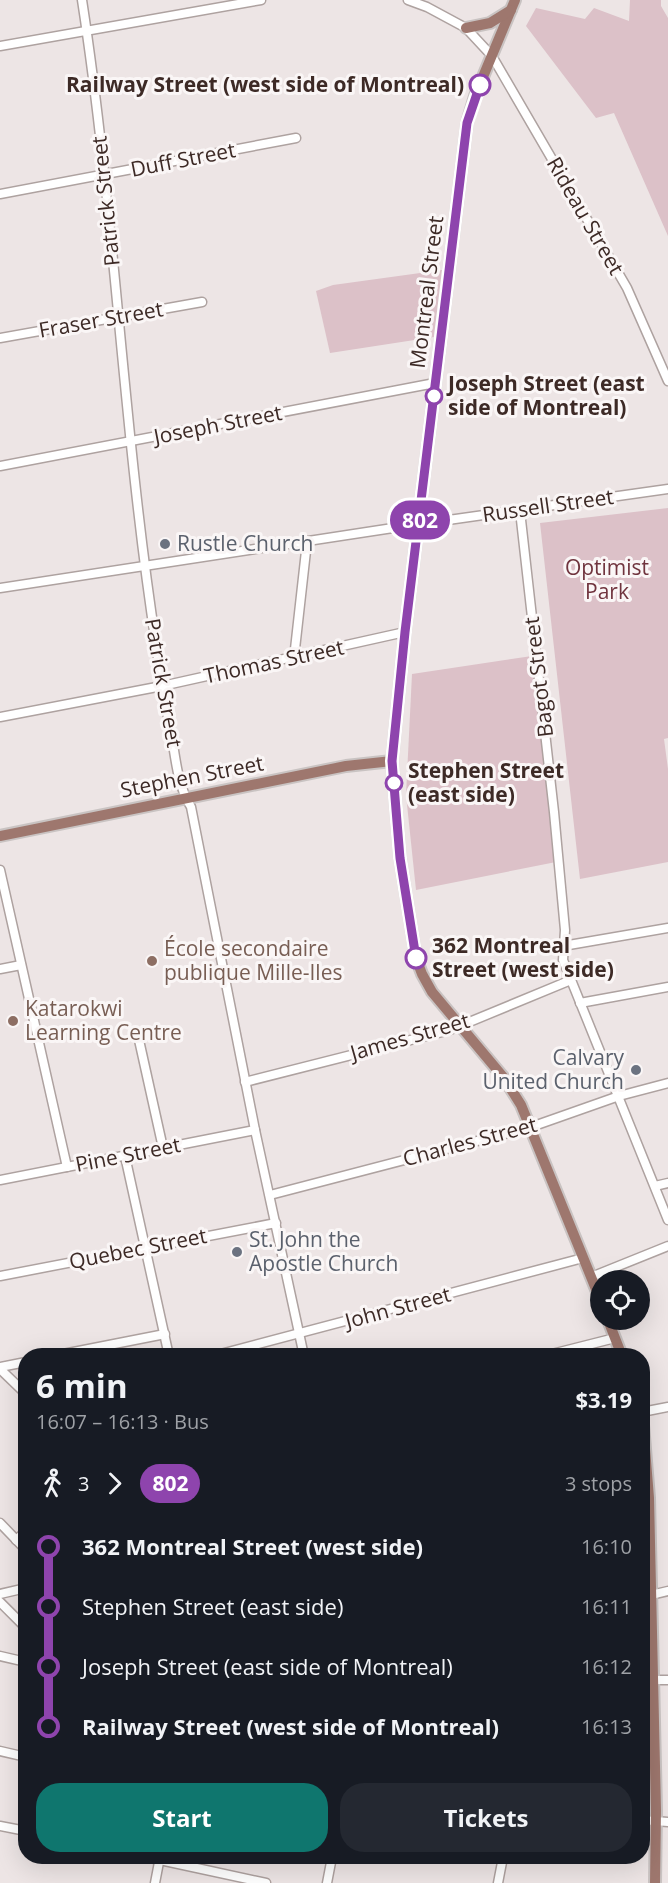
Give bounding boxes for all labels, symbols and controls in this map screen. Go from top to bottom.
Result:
place label: Railway Street (west side of Montreal) [66,70,464,98]
marker: Railway Street (west side of Montreal) [469,74,491,96]
street label: Patrick Street [84,135,126,268]
street label: Duff Street [128,135,238,183]
street label: Rideau Street [541,152,631,279]
street label: Montreal Street [403,214,449,370]
street label: Fraser Street [37,294,165,344]
place label: Joseph Street (east side of Montreal) [446,369,645,421]
marker: Joseph Street (east side of Montreal) [425,387,443,405]
street label: Joseph Street [149,398,284,451]
street label: Russell Street [480,482,615,528]
line badge: 802 [386,500,454,540]
text: 802 [402,506,438,534]
place label: Rustle Church [177,529,313,557]
marker: Rustle Church [158,537,172,551]
park label: Optimist Park [565,553,649,605]
street label: Bagot Street [517,615,559,739]
street label: Patrick Street [139,616,189,750]
street label: Thomas Street [201,633,346,690]
street label: Stephen Street [118,748,266,804]
place label: Stephen Street (east side) [408,756,564,808]
marker: Stephen Street (east side) [385,774,403,792]
place label: 362 Montreal Street (west side) [432,931,614,983]
place label: École secondaire publique Mille-Iles [164,934,342,986]
marker: 362 Montreal Street (west side) [405,947,427,969]
marker: École secondaire publique Mille-Iles [145,954,159,968]
place label: Katarokwi Learning Centre [25,994,182,1046]
street label: James Street [345,1006,473,1067]
marker: Katarokwi Learning Centre [6,1014,20,1028]
place label: Calvary United Church [482,1043,624,1095]
marker: Calvary United Church [629,1063,643,1077]
street label: Charles Street [400,1110,540,1172]
street label: Pine Street [73,1130,183,1178]
street label: Quebec Street [67,1221,209,1275]
place label: St. John the Apostle Church [249,1225,398,1277]
marker: St. John the Apostle Church [230,1245,244,1259]
map controls [590,1270,650,1330]
button: locate [590,1270,650,1330]
street label: John Street [340,1280,454,1335]
text: 6 min [36,1363,128,1408]
text: $3.19 [575,1384,632,1414]
text: 16:07 – 16:13 · Bus [36,1408,209,1435]
icon: walk [36,1467,69,1500]
icon: forward [98,1467,131,1500]
text: 802 [152,1469,188,1497]
text: 3 [78,1470,89,1497]
text: 3 stops [565,1470,632,1497]
text: 362 Montreal Street (west side) [82,1531,423,1561]
text: 16:10 [581,1533,632,1560]
text: Stephen Street (east side) [82,1591,343,1621]
text: 16:11 [581,1593,632,1620]
text: Joseph Street (east side of Montreal) [82,1651,453,1681]
text: 16:12 [581,1653,632,1680]
text: Railway Street (west side of Montreal) [82,1711,499,1741]
text: 16:13 [581,1713,632,1740]
button: Start [36,1783,328,1852]
button: Tickets [340,1783,632,1852]

